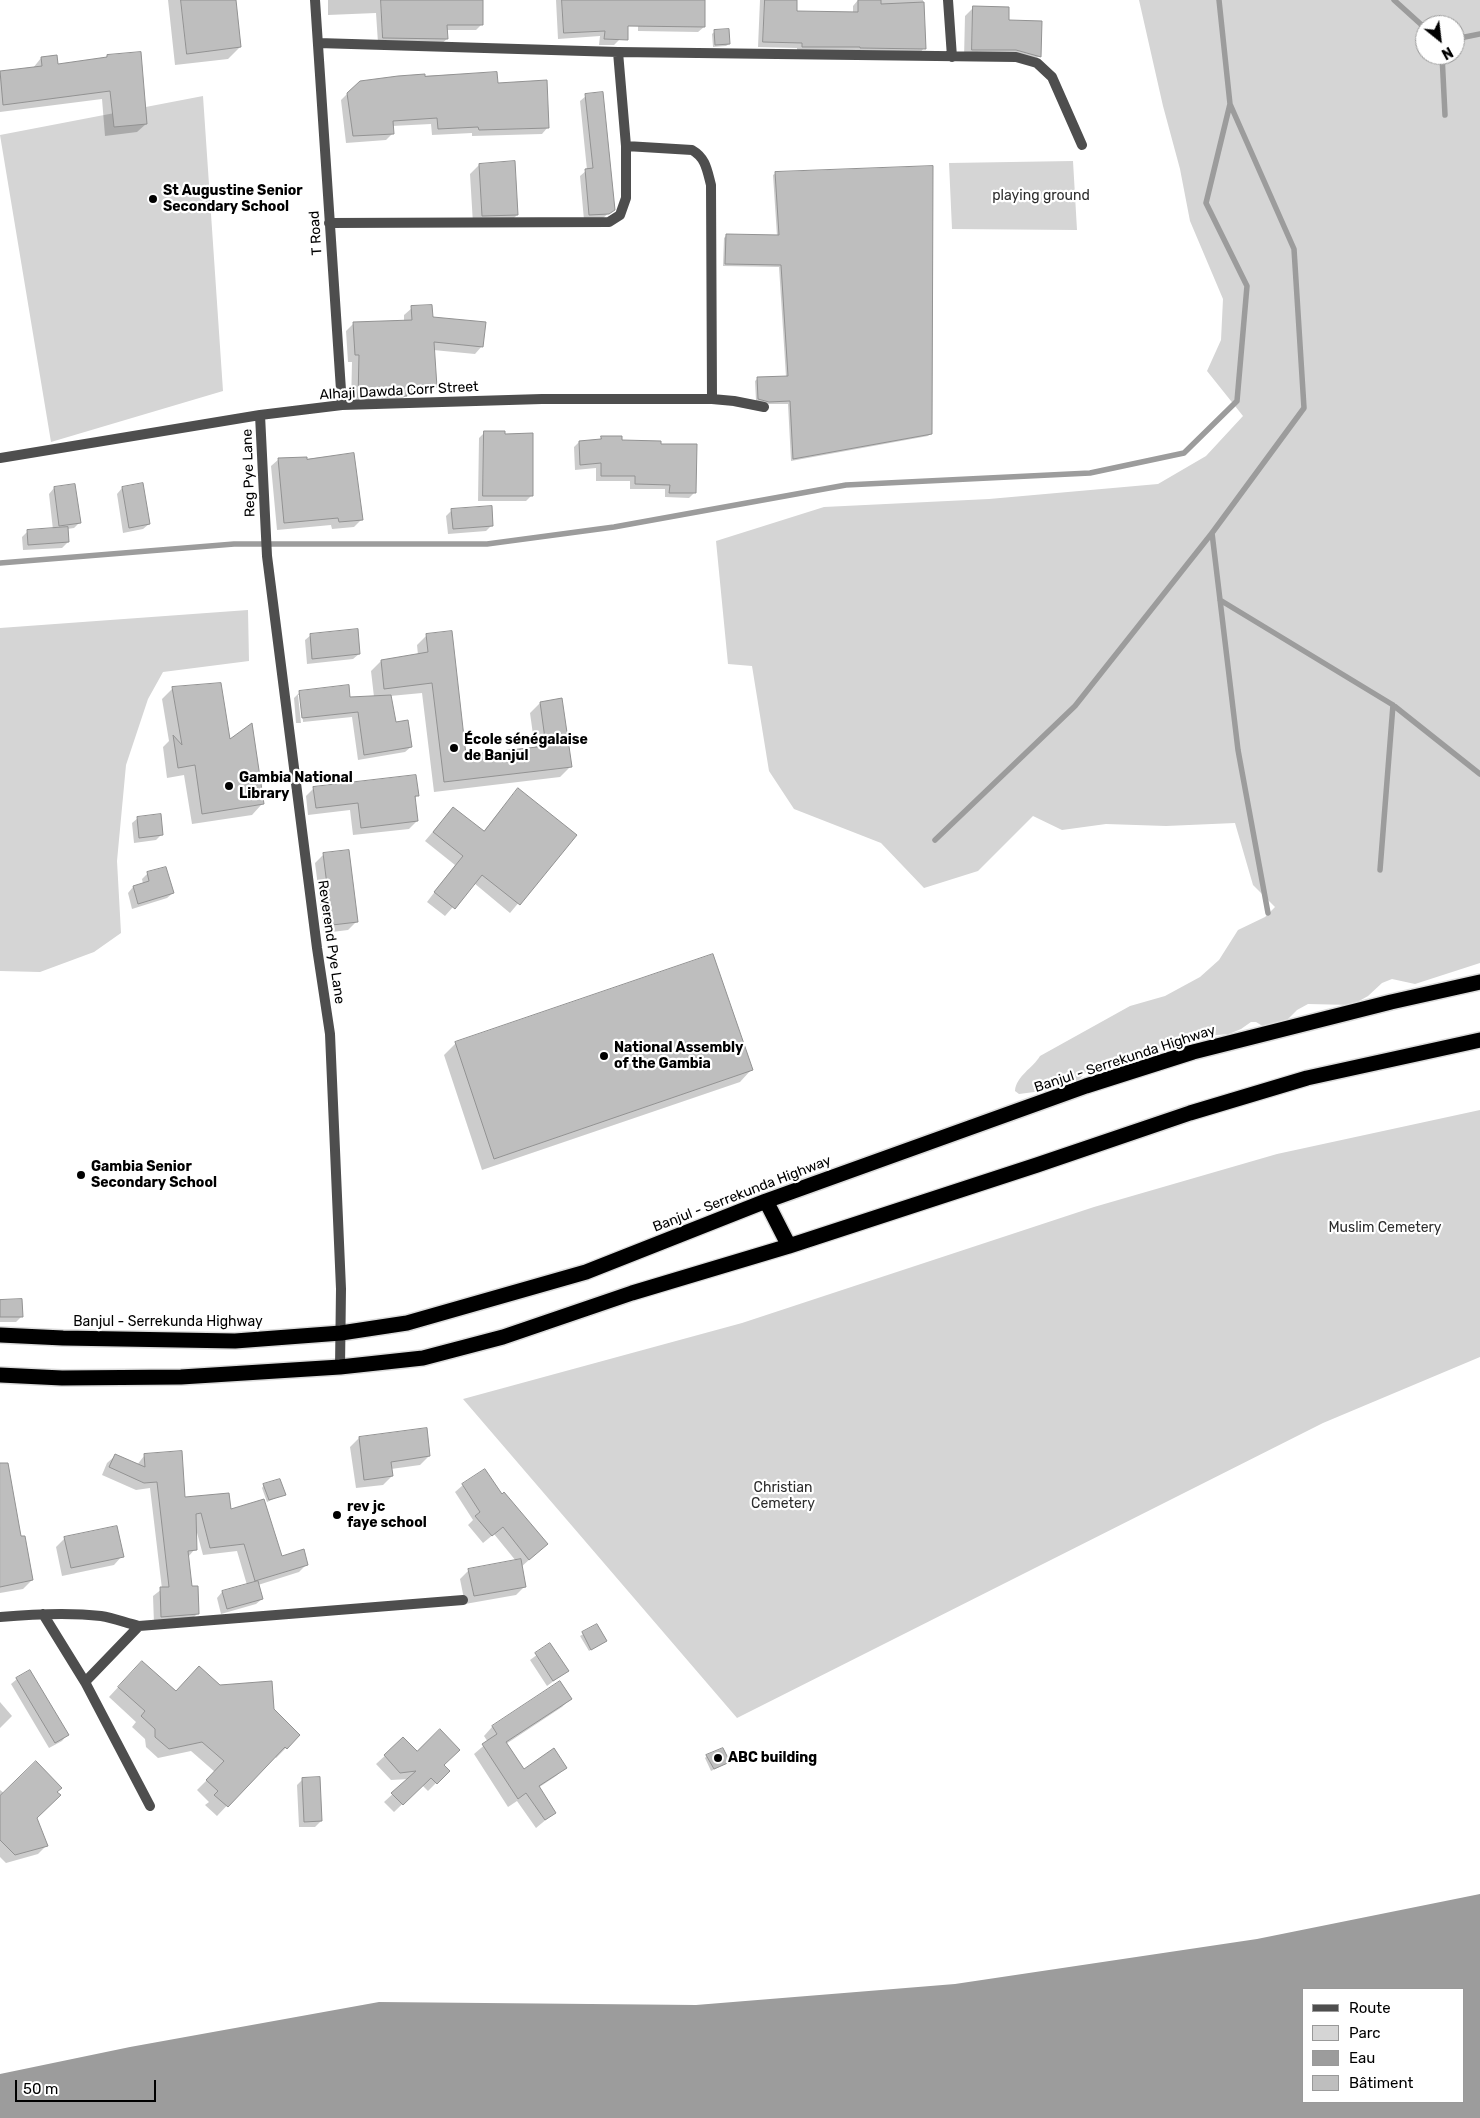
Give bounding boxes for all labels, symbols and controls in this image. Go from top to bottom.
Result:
north arrow [1415,15,1465,65]
text: N [1439,43,1456,63]
place label: St Augustine Senior Secondary School [163,183,303,216]
park label: playing ground [992,188,1090,204]
marker: St Augustine Senior Secondary School [147,193,159,205]
street label: T Road [306,210,326,256]
street label: Alhaji Dawda Corr Street [319,378,479,404]
street label: Reg Pye Lane [239,429,259,517]
place label: École sénégalaise de Banjul [464,732,588,764]
marker: École sénégalaise de Banjul [448,742,460,754]
place label: Gambia National Library [239,770,353,802]
marker: Gambia National Library [223,780,235,792]
street label: Reverend Pye Lane [314,879,348,1005]
street label: Banjul - Serrekunda Highway [1032,1022,1218,1096]
place label: National Assembly of the Gambia [614,1040,743,1072]
marker: National Assembly of the Gambia [598,1050,610,1062]
street label: Banjul - Serrekunda Highway [650,1152,834,1236]
place label: Gambia Senior Secondary School [91,1159,217,1192]
marker: Gambia Senior Secondary School [75,1169,87,1181]
park label: Muslim Cemetery [1328,1220,1442,1236]
street label: Banjul - Serrekunda Highway [73,1314,263,1330]
park label: Christian Cemetery [751,1480,815,1512]
place label: rev jc faye school [347,1499,427,1531]
marker: rev jc faye school [331,1509,343,1521]
place label: ABC building [728,1750,817,1766]
marker: ABC building [712,1752,724,1764]
legend [1302,1988,1465,2103]
text: Route [1349,1999,1391,2017]
text: Parc [1349,2024,1381,2042]
text: Eau [1349,2049,1375,2067]
scale bar [18,2070,159,2102]
text: Bâtiment [1349,2074,1413,2092]
text: 50 m [23,2080,58,2098]

